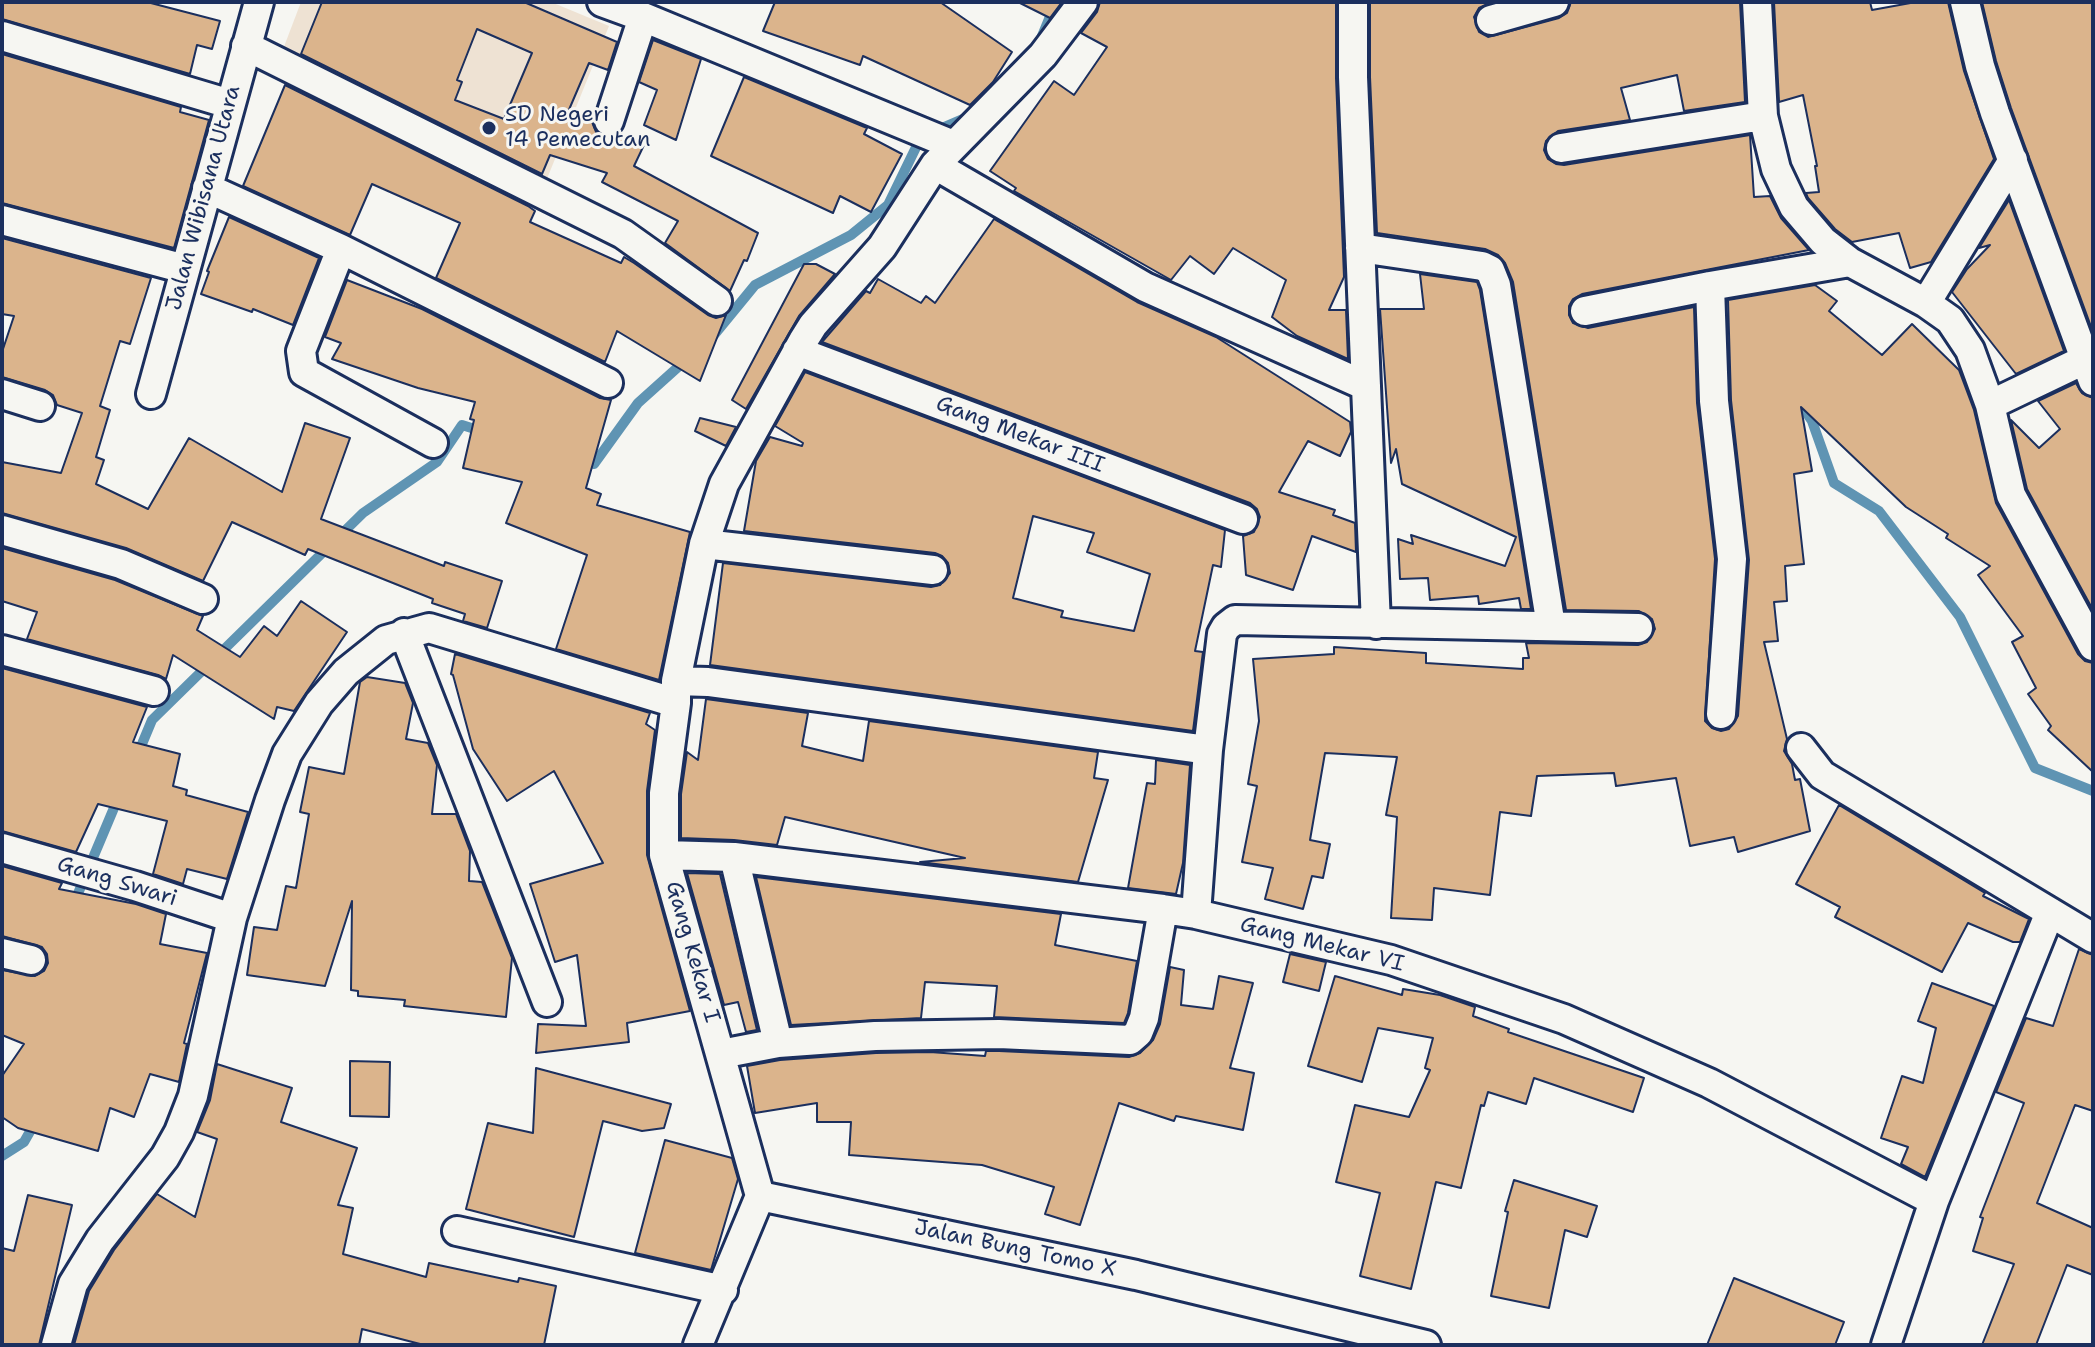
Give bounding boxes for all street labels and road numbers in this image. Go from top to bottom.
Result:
street label: Jalan Wibisana Utara [161,83,247,313]
street label: Gang Mekar III [932,391,1108,479]
street label: Gang Swari [54,851,180,913]
street label: Gang Kekar I [659,878,725,1026]
street label: Gang Mekar VI [1237,912,1407,978]
street label: Jalan Bung Tomo X [912,1215,1118,1283]

